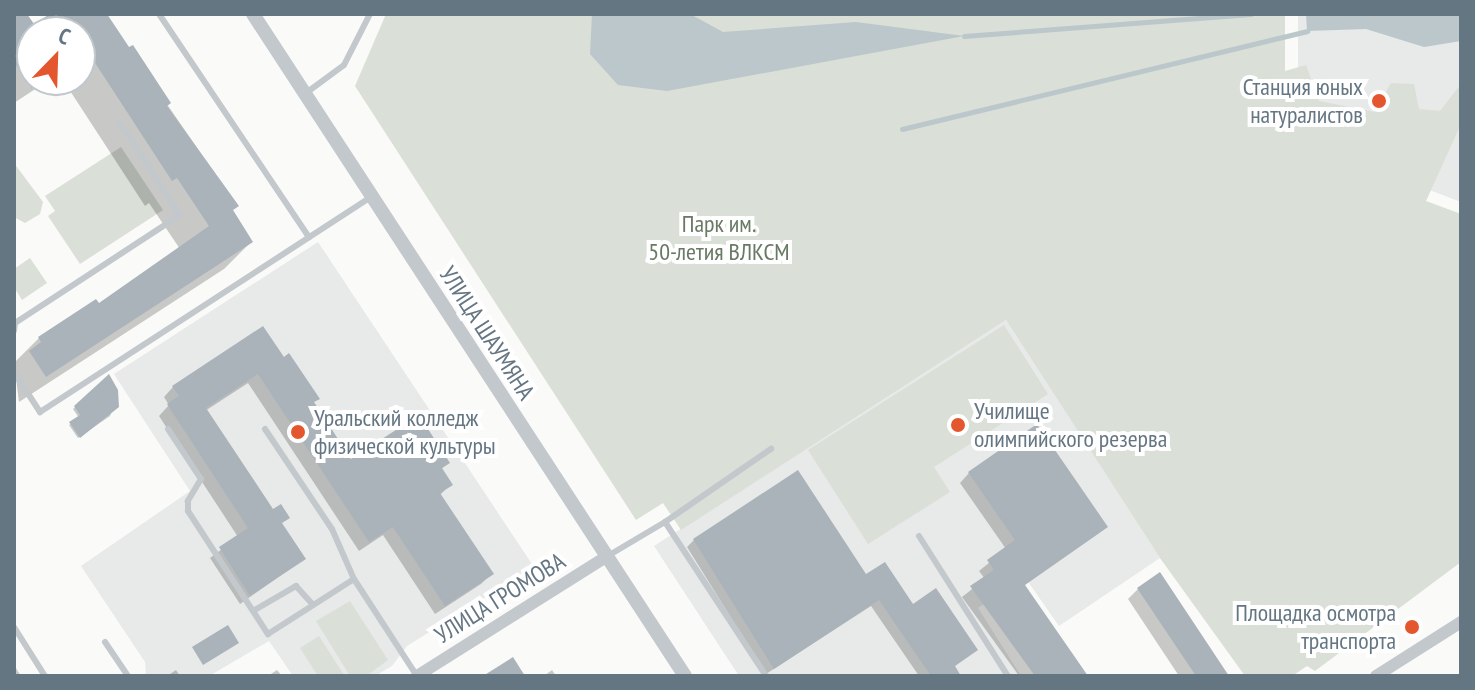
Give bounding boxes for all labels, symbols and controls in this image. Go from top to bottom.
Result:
north arrow [16,16,96,96]
text: С [54,21,75,51]
place label: Станция юных натуралистов [1243,73,1363,129]
marker: Станция юных натуралистов [1370,92,1388,110]
park label: Парк им. 50-летия ВЛКСМ [648,210,790,266]
street label: УЛИЦА ШАУМЯНА [433,261,541,405]
place label: Училище олимпийского резерва [974,397,1167,453]
place label: Уральский колледж физической культуры [314,404,496,460]
marker: Училище олимпийского резерва [949,416,967,434]
marker: Уральский колледж физической культуры [289,423,307,441]
street label: УЛИЦА ГРОМОВА [429,546,571,650]
place label: Площадка осмотра транспорта [1235,599,1396,655]
marker: Площадка осмотра транспорта [1403,618,1421,636]

